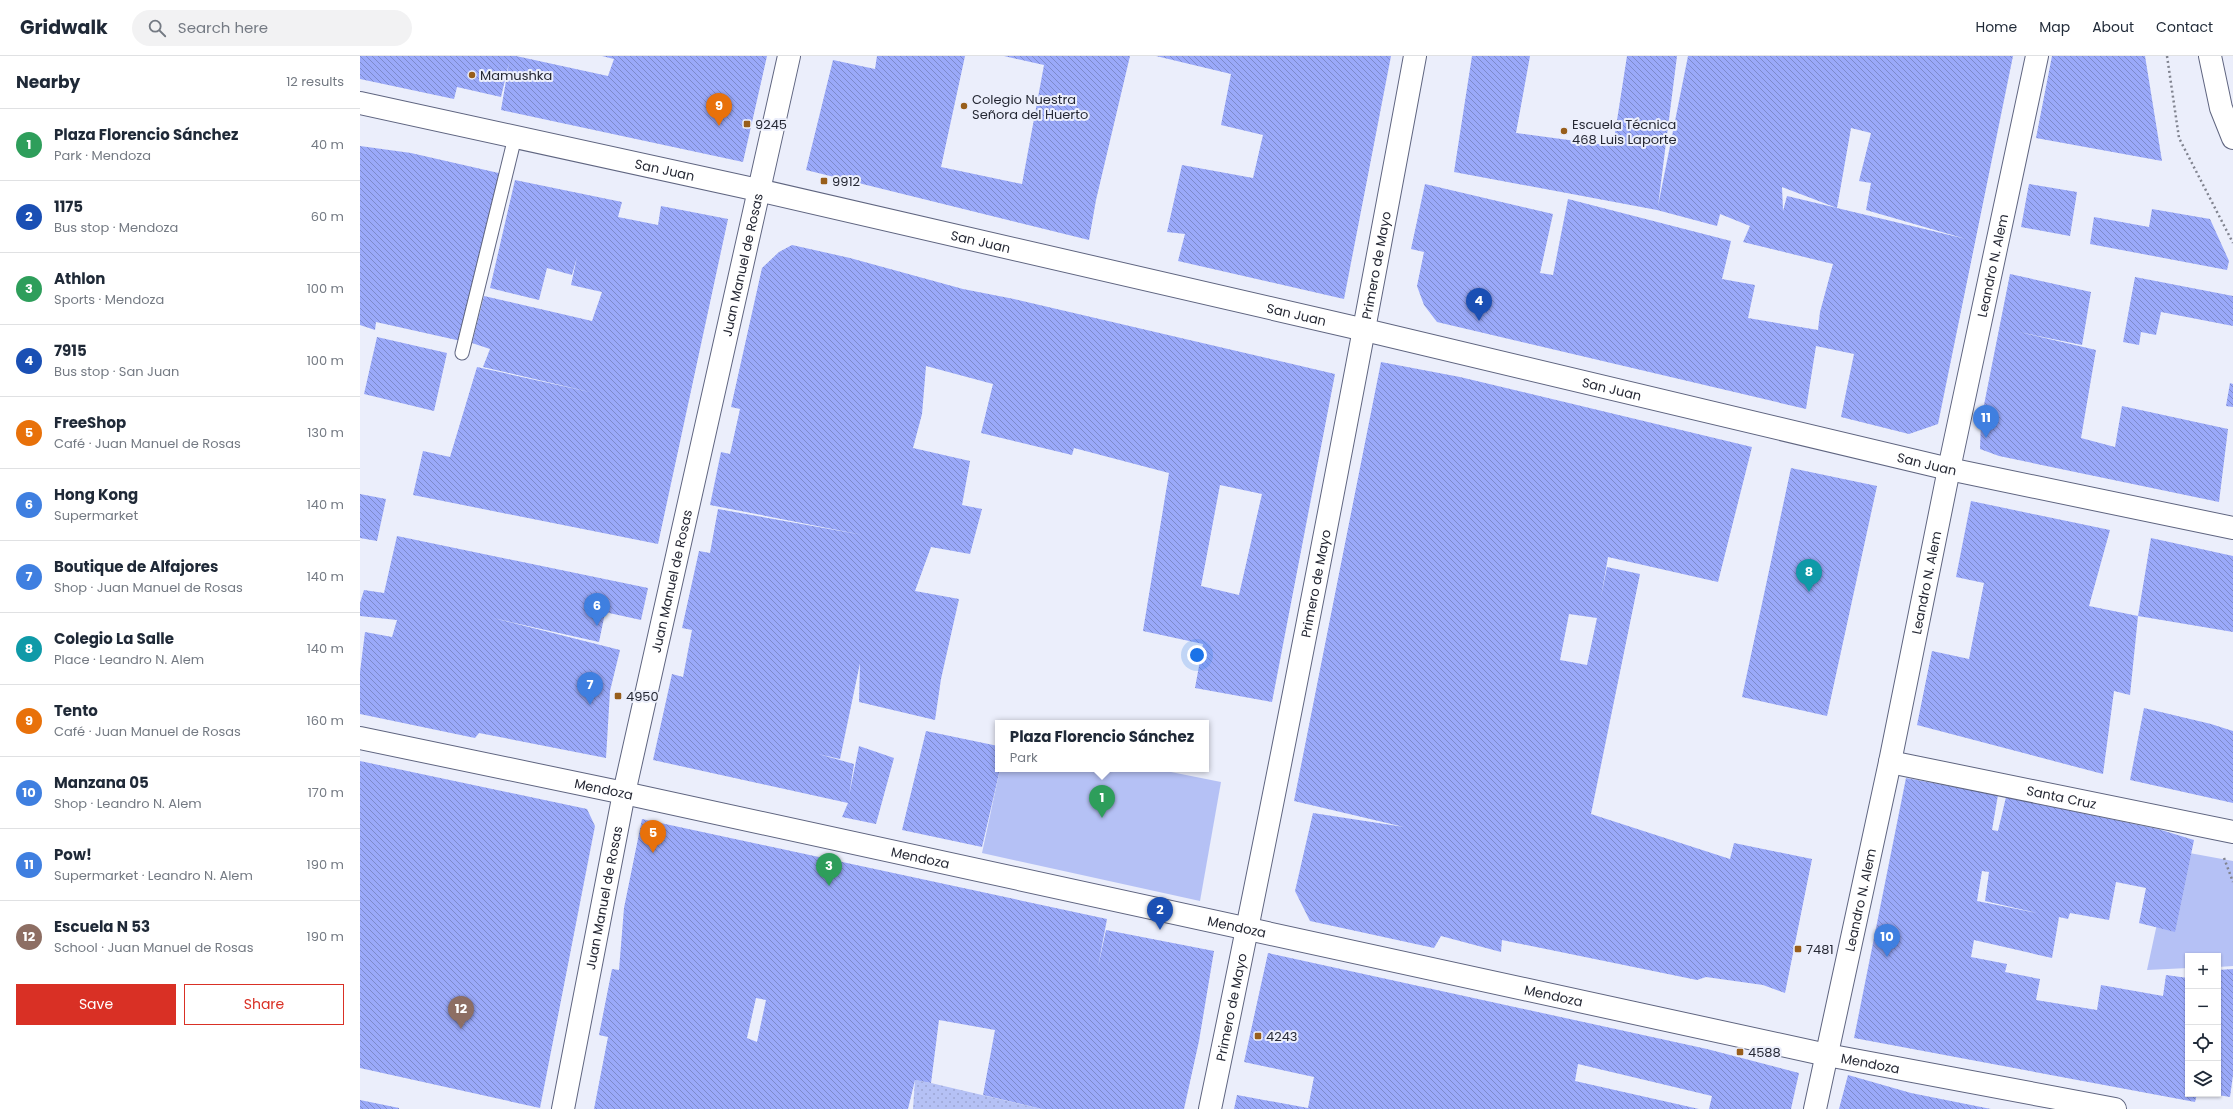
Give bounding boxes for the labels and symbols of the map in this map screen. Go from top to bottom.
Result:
place label: Mamushka [480,66,552,85]
marker: Mamushka [467,70,477,80]
place label: Colegio Nuestra Señora del Huerto [972,90,1088,124]
pin: 9 [706,93,732,126]
marker: Colegio Nuestra Señora del Huerto [959,101,969,111]
place label: 9245 [755,115,787,134]
place label: Escuela Técnica 468 Luis Laporte [1572,115,1677,149]
marker: 9245 [742,119,752,129]
marker: Escuela Técnica 468 Luis Laporte [1559,126,1569,136]
street label: San Juan [633,154,696,186]
place label: 9912 [832,172,860,191]
marker: 9912 [819,176,829,186]
street label: Juan Manuel de Rosas [717,191,768,338]
street label: Primero de Mayo [1357,210,1396,321]
street label: Leandro N. Alem [1973,212,2013,319]
street label: San Juan [949,226,1012,258]
pin: 4 [1466,288,1492,321]
street label: San Juan [1265,299,1328,331]
street label: San Juan [1580,373,1643,405]
pin: 11 [1973,405,1999,438]
street label: San Juan [1895,448,1958,480]
street label: Juan Manuel de Rosas [647,508,697,655]
street label: Primero de Mayo [1296,528,1336,639]
street label: Leandro N. Alem [1907,529,1946,636]
pin: 8 [1796,559,1822,592]
pin: 6 [584,593,610,626]
your location [1187,645,1207,665]
pin: 7 [577,672,603,705]
place label: 4950 [626,687,659,706]
marker: 4950 [613,691,623,701]
street label: Mendoza [573,774,635,805]
street label: Santa Cruz [2025,781,2098,814]
pin: 1 [1089,785,1115,818]
pin: 5 [640,820,666,853]
street label: Juan Manuel de Rosas [581,824,627,972]
street label: Mendoza [889,842,951,874]
street label: Leandro N. Alem [1840,847,1881,953]
pin: 3 [816,853,842,886]
pin: 2 [1147,897,1173,930]
street label: Mendoza [1206,911,1268,943]
pin: 10 [1874,924,1900,957]
place label: 7481 [1806,940,1834,959]
marker: 7481 [1793,944,1803,954]
street label: Primero de Mayo [1211,952,1252,1063]
street label: Mendoza [1522,980,1584,1012]
pin: 12 [448,996,474,1029]
place label: 4243 [1266,1027,1298,1046]
marker: 4243 [1253,1031,1263,1041]
place label: 4588 [1748,1043,1781,1062]
marker: 4588 [1735,1047,1745,1057]
street label: Mendoza [1839,1049,1901,1078]

